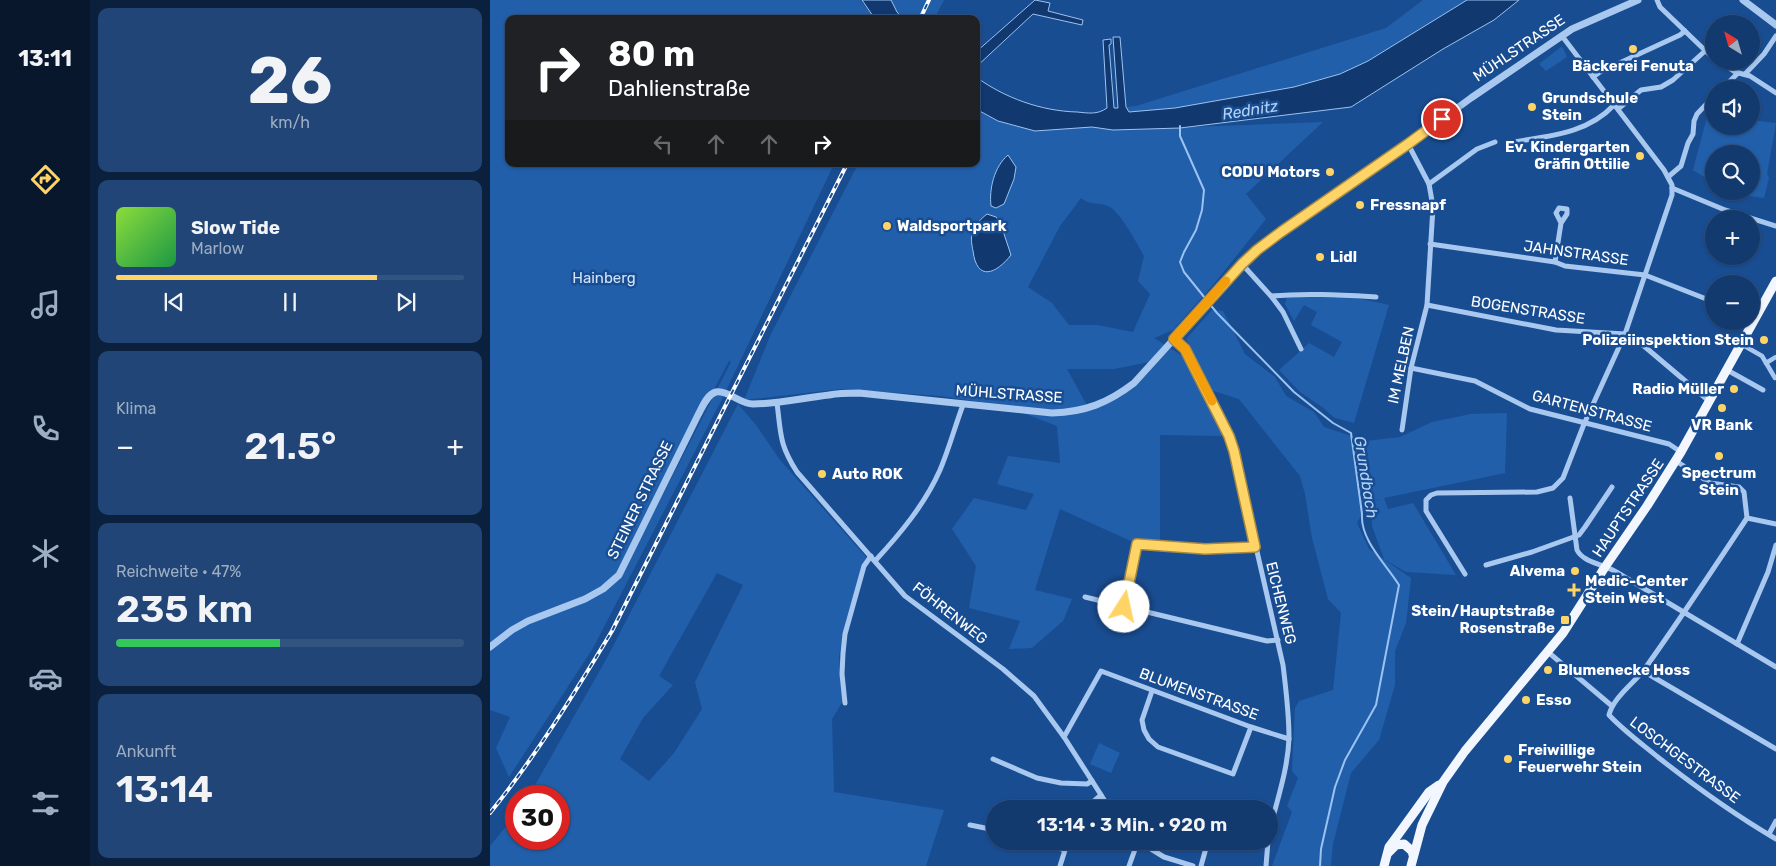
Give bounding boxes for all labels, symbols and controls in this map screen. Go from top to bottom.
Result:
street label: MÜHLSTRASSE [1470,11,1568,85]
north arrow [1705,15,1760,70]
map controls [1705,15,1760,330]
text: 80 m [608,33,695,75]
icon: right [525,35,590,100]
text: 26 [248,42,332,119]
marker: Bäckerei Fenuta [1627,43,1639,55]
text: 13:11 [18,45,72,72]
place label: Bäckerei Fenuta [1572,57,1694,75]
text: Dahlienstraße [608,75,750,102]
button: sound [1705,80,1760,135]
place label: Grundschule Stein [1542,89,1638,124]
water label: Rednitz [1221,96,1279,124]
pin [1421,98,1463,140]
marker: Grundschule Stein [1526,101,1538,113]
icon: arrive [1428,105,1456,133]
text: km/h [270,113,310,132]
icon: left [649,130,677,158]
icon: ahead [702,130,730,158]
icon: ahead [755,130,783,158]
icon: right [808,130,836,158]
place label: Ev. Kindergarten Gräfin Ottilie [1505,138,1630,173]
button: search [1705,145,1760,200]
marker: Ev. Kindergarten Gräfin Ottilie [1634,150,1646,162]
icon: directions [28,162,63,197]
place label: CODU Motors [1221,163,1320,181]
marker: CODU Motors [1324,166,1336,178]
place label: Fressnapf [1370,196,1446,214]
marker: Fressnapf [1354,199,1366,211]
button: + [1705,210,1760,265]
text: Slow Tide [191,216,280,239]
place label: Waldsportpark [897,217,1007,235]
marker: Waldsportpark [881,220,893,232]
street label: JAHNSTRASSE [1522,237,1630,269]
text: Marlow [191,239,244,258]
place label: Lidl [1330,248,1357,266]
marker: Lidl [1314,251,1326,263]
park label: Hainberg [572,269,636,287]
button: − [1705,275,1760,330]
icon: music [28,287,63,322]
icon: previous [160,288,188,316]
icon: pause [276,288,304,316]
icon: next [392,288,420,316]
street label: BOGENSTRASSE [1470,292,1586,328]
street label: IM MELBEN [1384,325,1418,405]
place label: Polizeiinspektion Stein [1582,331,1754,349]
marker: Polizeiinspektion Stein [1758,334,1770,346]
place label: Radio Müller [1632,380,1724,398]
street label: MÜHLSTRASSE [955,381,1063,407]
marker: Radio Müller [1728,383,1740,395]
street label: GARTENSTRASSE [1530,386,1654,436]
text: Klima [116,399,156,418]
marker: VR Bank [1716,402,1728,414]
icon: phone [28,411,63,446]
place label: VR Bank [1691,416,1753,434]
text: 21.5° [244,423,336,469]
text: − [116,430,134,463]
text: + [447,430,464,463]
water label: Grundbach [1350,434,1382,520]
street label: STEINER STRASSE [604,438,676,562]
marker: Spectrum Stein [1713,450,1725,462]
street label: HAUPTSTRASSE [1588,455,1668,561]
place label: Spectrum Stein [1682,464,1756,499]
place label: Auto ROK [832,465,903,483]
marker: Auto ROK [816,468,828,480]
icon: climate [28,536,63,571]
street label: EICHENWEG [1262,560,1300,646]
text: Reichweite · 47% [116,562,242,581]
place label: Alvema [1510,562,1565,580]
marker: Alvema [1569,565,1581,577]
place label: Medic-Center Stein West [1585,572,1688,607]
street label: FÖHRENWEG [909,578,991,648]
position arrow [1097,580,1149,632]
marker: Medic-Center Stein West [1567,583,1581,597]
text: 235 km [116,586,253,632]
place label: Stein/Hauptstraße Rosenstraße [1411,602,1555,637]
marker: Stein/Hauptstraße Rosenstraße [1559,614,1571,626]
icon: car [28,661,63,696]
place label: Blumenecke Hoss [1558,661,1690,679]
street label: BLUMENSTRASSE [1137,664,1261,724]
marker: Blumenecke Hoss [1542,664,1554,676]
place label: Esso [1536,691,1571,709]
marker: Esso [1520,694,1532,706]
street label: LOSCHGESTRASSE [1626,713,1744,807]
place label: Freiwillige Feuerwehr Stein [1518,741,1642,776]
text: Ankunft [116,742,176,761]
marker: Freiwillige Feuerwehr Stein [1502,753,1514,765]
text: 13:14 [116,766,213,812]
speed limit sign: 30 [505,785,570,850]
icon: filters [28,786,63,821]
text: 13:14 · 3 Min. · 920 m [1037,813,1227,836]

